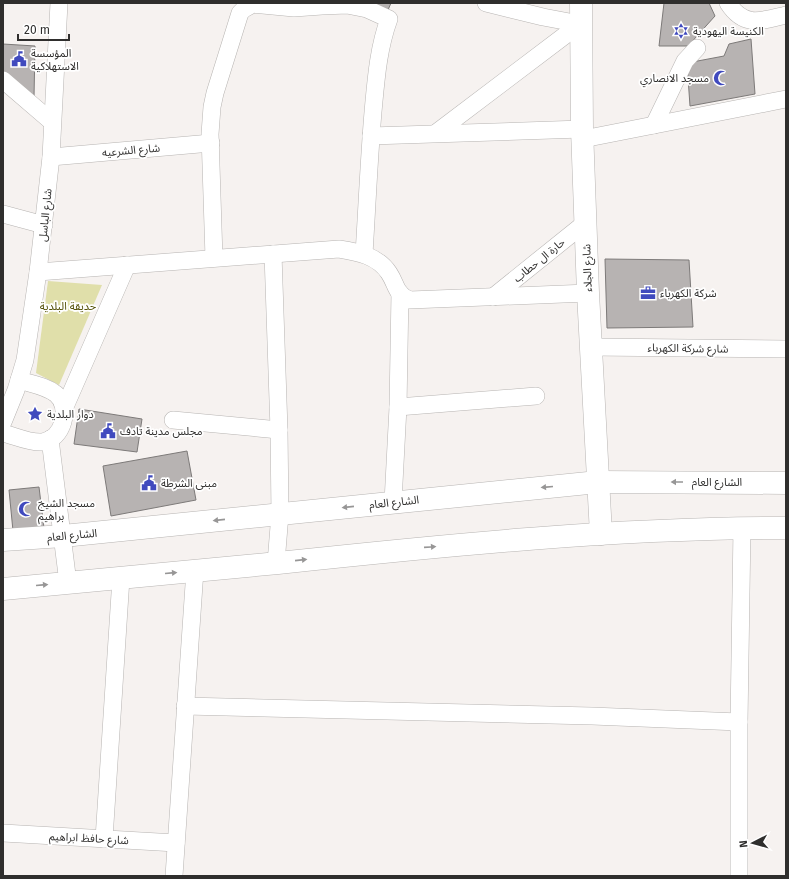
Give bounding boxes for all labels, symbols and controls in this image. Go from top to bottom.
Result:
scale bar [18,16,69,42]
synagogue icon: الكنيسة اليهودية [672,22,690,40]
text: 20 m [24,23,50,37]
place label: الكنيسة اليهودية [693,25,764,38]
place label: المؤسسة الاستهلاكية [31,47,79,73]
public building icon: المؤسسة الاستهلاكية [10,50,28,68]
mosque icon: مسجد الانصاري [712,69,730,87]
place label: مسجد الانصاري [640,72,709,88]
street label: شارع الشرعيه [101,141,161,161]
street label: شارع الباسل [36,187,56,242]
street label: حارة ال حطاب [511,235,568,285]
street label: شارع الجلاء [580,243,596,292]
office icon: شركة الكهرباء [639,284,657,302]
place label: شركة الكهرباء [660,287,717,300]
park label: حديقة البلدية [40,300,97,313]
street label: شارع شركة الكهرباء [647,341,729,357]
place icon: دوار البلدية [26,405,44,423]
place label: دوار البلدية [47,408,94,421]
public building icon: مجلس مدينة تادف [99,422,117,440]
place label: مجلس مدينة تادف [120,425,203,438]
public building icon: مبنى الشرطة [140,474,158,492]
street label: الشارع العام [692,476,742,490]
place label: مبنى الشرطة [161,477,217,490]
one-way arrow [670,479,683,485]
one-way arrow [541,484,553,491]
street label: الشارع العام [368,493,420,513]
place label: مسجد الشيخ براهيم [38,497,95,525]
mosque icon: مسجد الشيخ براهيم [17,500,35,518]
one-way arrow [342,504,354,510]
one-way arrow [213,517,225,524]
street label: الشارع العام [46,527,98,545]
one-way arrow [424,543,436,550]
one-way arrow [295,557,307,564]
one-way arrow [165,569,177,576]
one-way arrow [36,582,48,589]
north arrow [733,823,773,863]
street label: شارع حافظ ابراهيم [49,830,130,849]
text: N [737,840,750,848]

